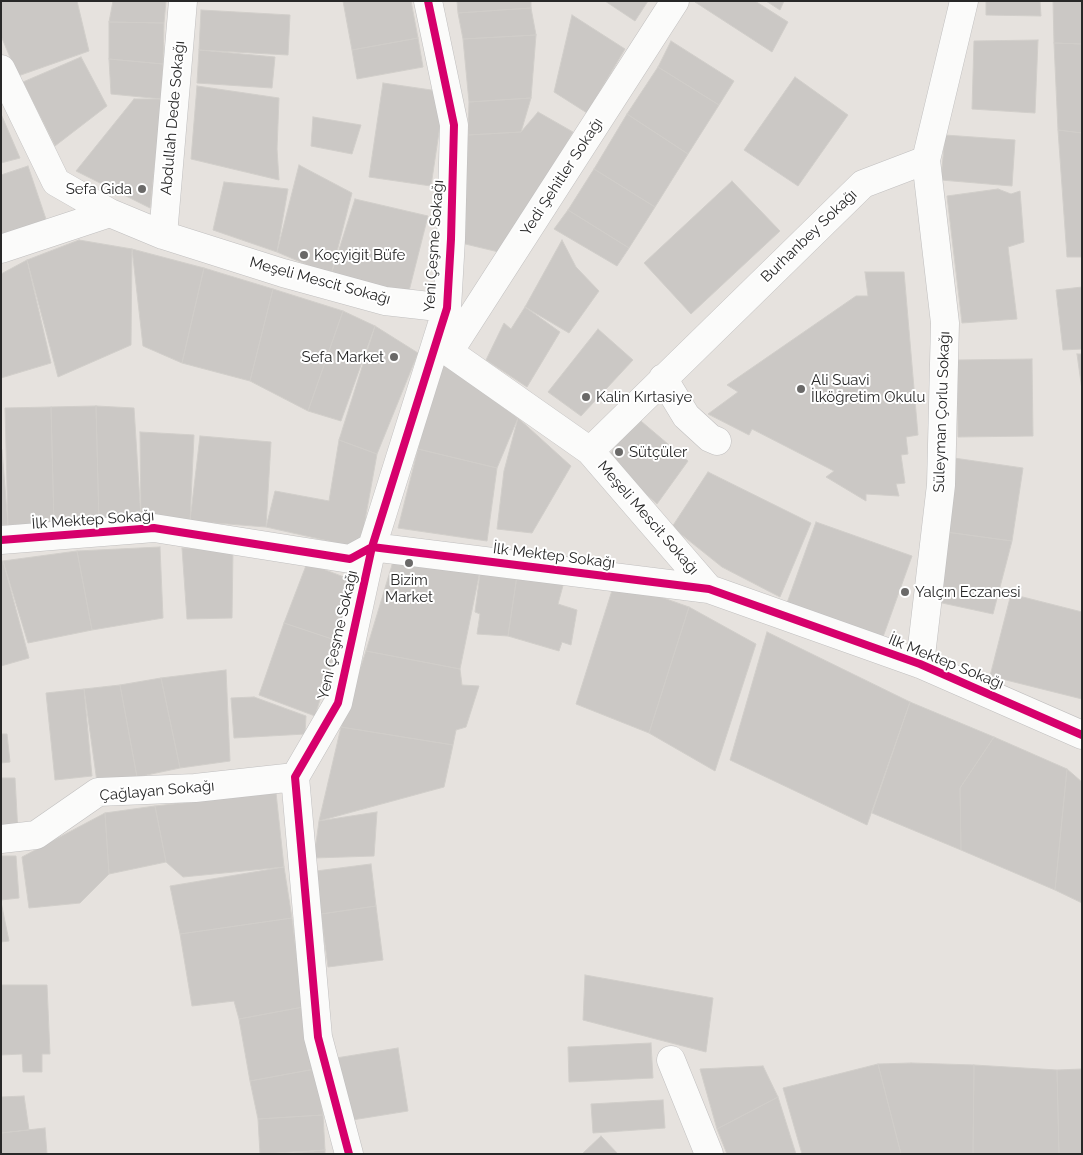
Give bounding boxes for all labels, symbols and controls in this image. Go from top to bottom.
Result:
street label: Abdullah Dede Sokağı [157,40,189,196]
street label: Yedi Şehitler Sokağı [517,115,607,239]
street label: Yeni Çeşme Sokağı [420,179,448,313]
place label: Sefa Gida [66,180,132,198]
marker: Sefa Gida [136,183,148,195]
street label: Burhanbey Sokağı [757,186,861,286]
place label: Koçyiğit Büfe [314,246,405,264]
marker: Koçyiğit Büfe [298,249,310,261]
street label: Meşeli Mescit Sokağı [248,254,392,308]
street label: Süleyman Çorlu Sokağı [930,331,954,493]
place label: Sefa Market [301,348,384,366]
marker: Sefa Market [388,351,400,363]
place label: Ali Suavi İlköğretim Okulu [811,371,925,406]
marker: Ali Suavi İlköğretim Okulu [795,383,807,395]
place label: Kalin Kırtasiye [596,388,692,406]
marker: Kalin Kırtasiye [580,391,592,403]
place label: Sütçüler [629,443,687,461]
marker: Sütçüler [613,446,625,458]
street label: Meşeli Mescit Sokağı [594,457,702,579]
street label: İlk Mektep Sokağı [31,507,155,533]
street label: İlk Mektep Sokağı [492,540,616,572]
marker: Bizim Market [403,557,415,569]
street label: Yeni Çeşme Sokağı [314,568,362,702]
place label: Bizim Market [385,571,433,606]
place label: Yalçın Eczanesi [915,583,1021,601]
marker: Yalçın Eczanesi [899,586,911,598]
street label: İlk Mektep Sokağı [886,631,1006,693]
street label: Çağlayan Sokağı [99,777,215,805]

